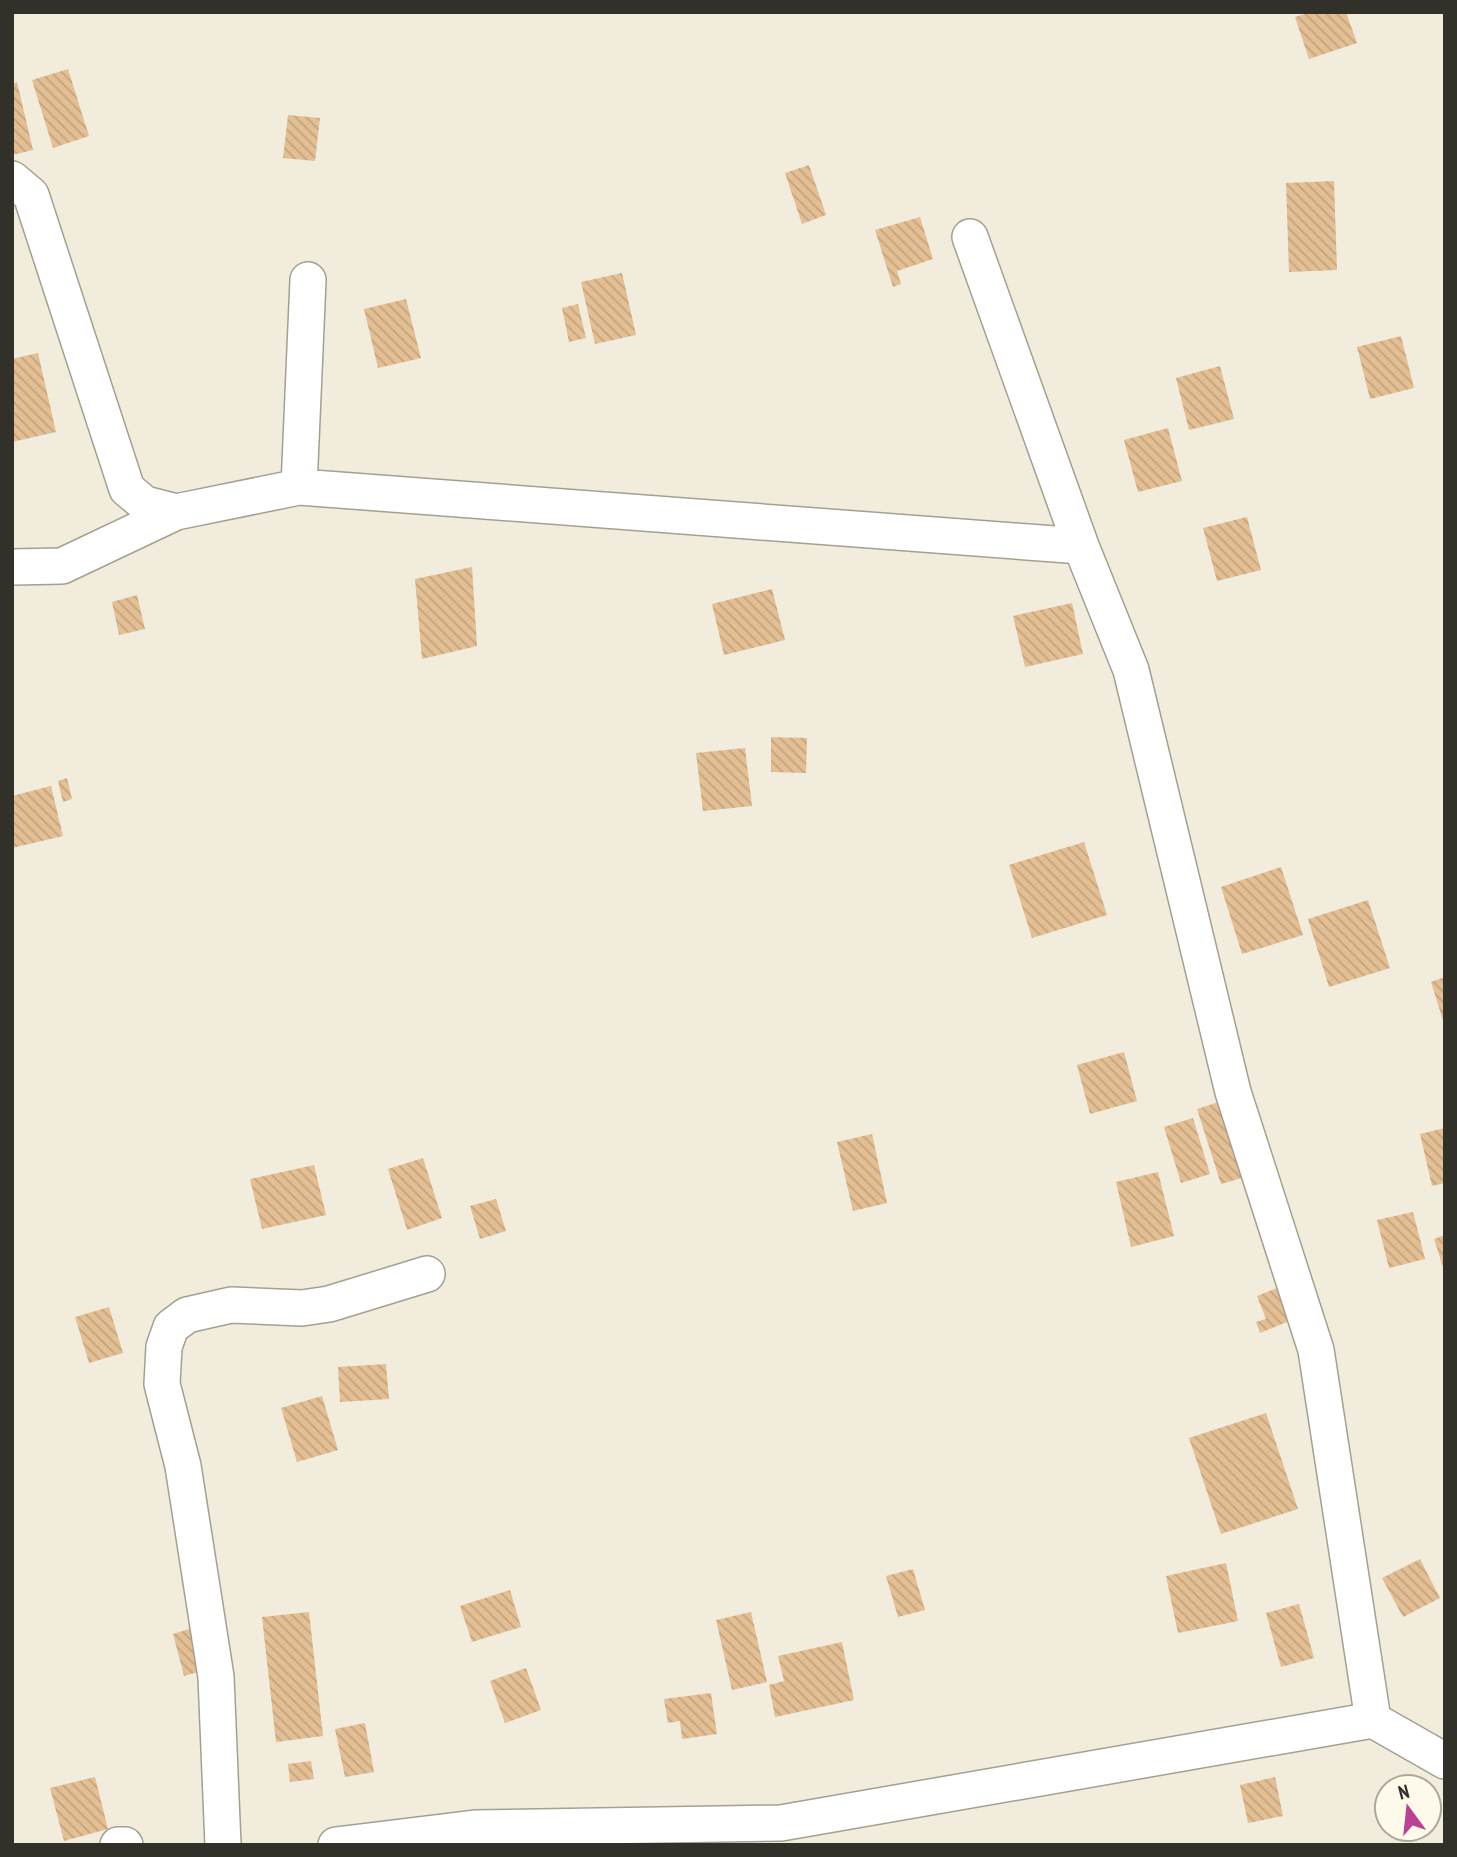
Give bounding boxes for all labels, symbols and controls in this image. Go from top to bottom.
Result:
north arrow [1373,1773,1443,1843]
text: N [1396,1779,1412,1804]

